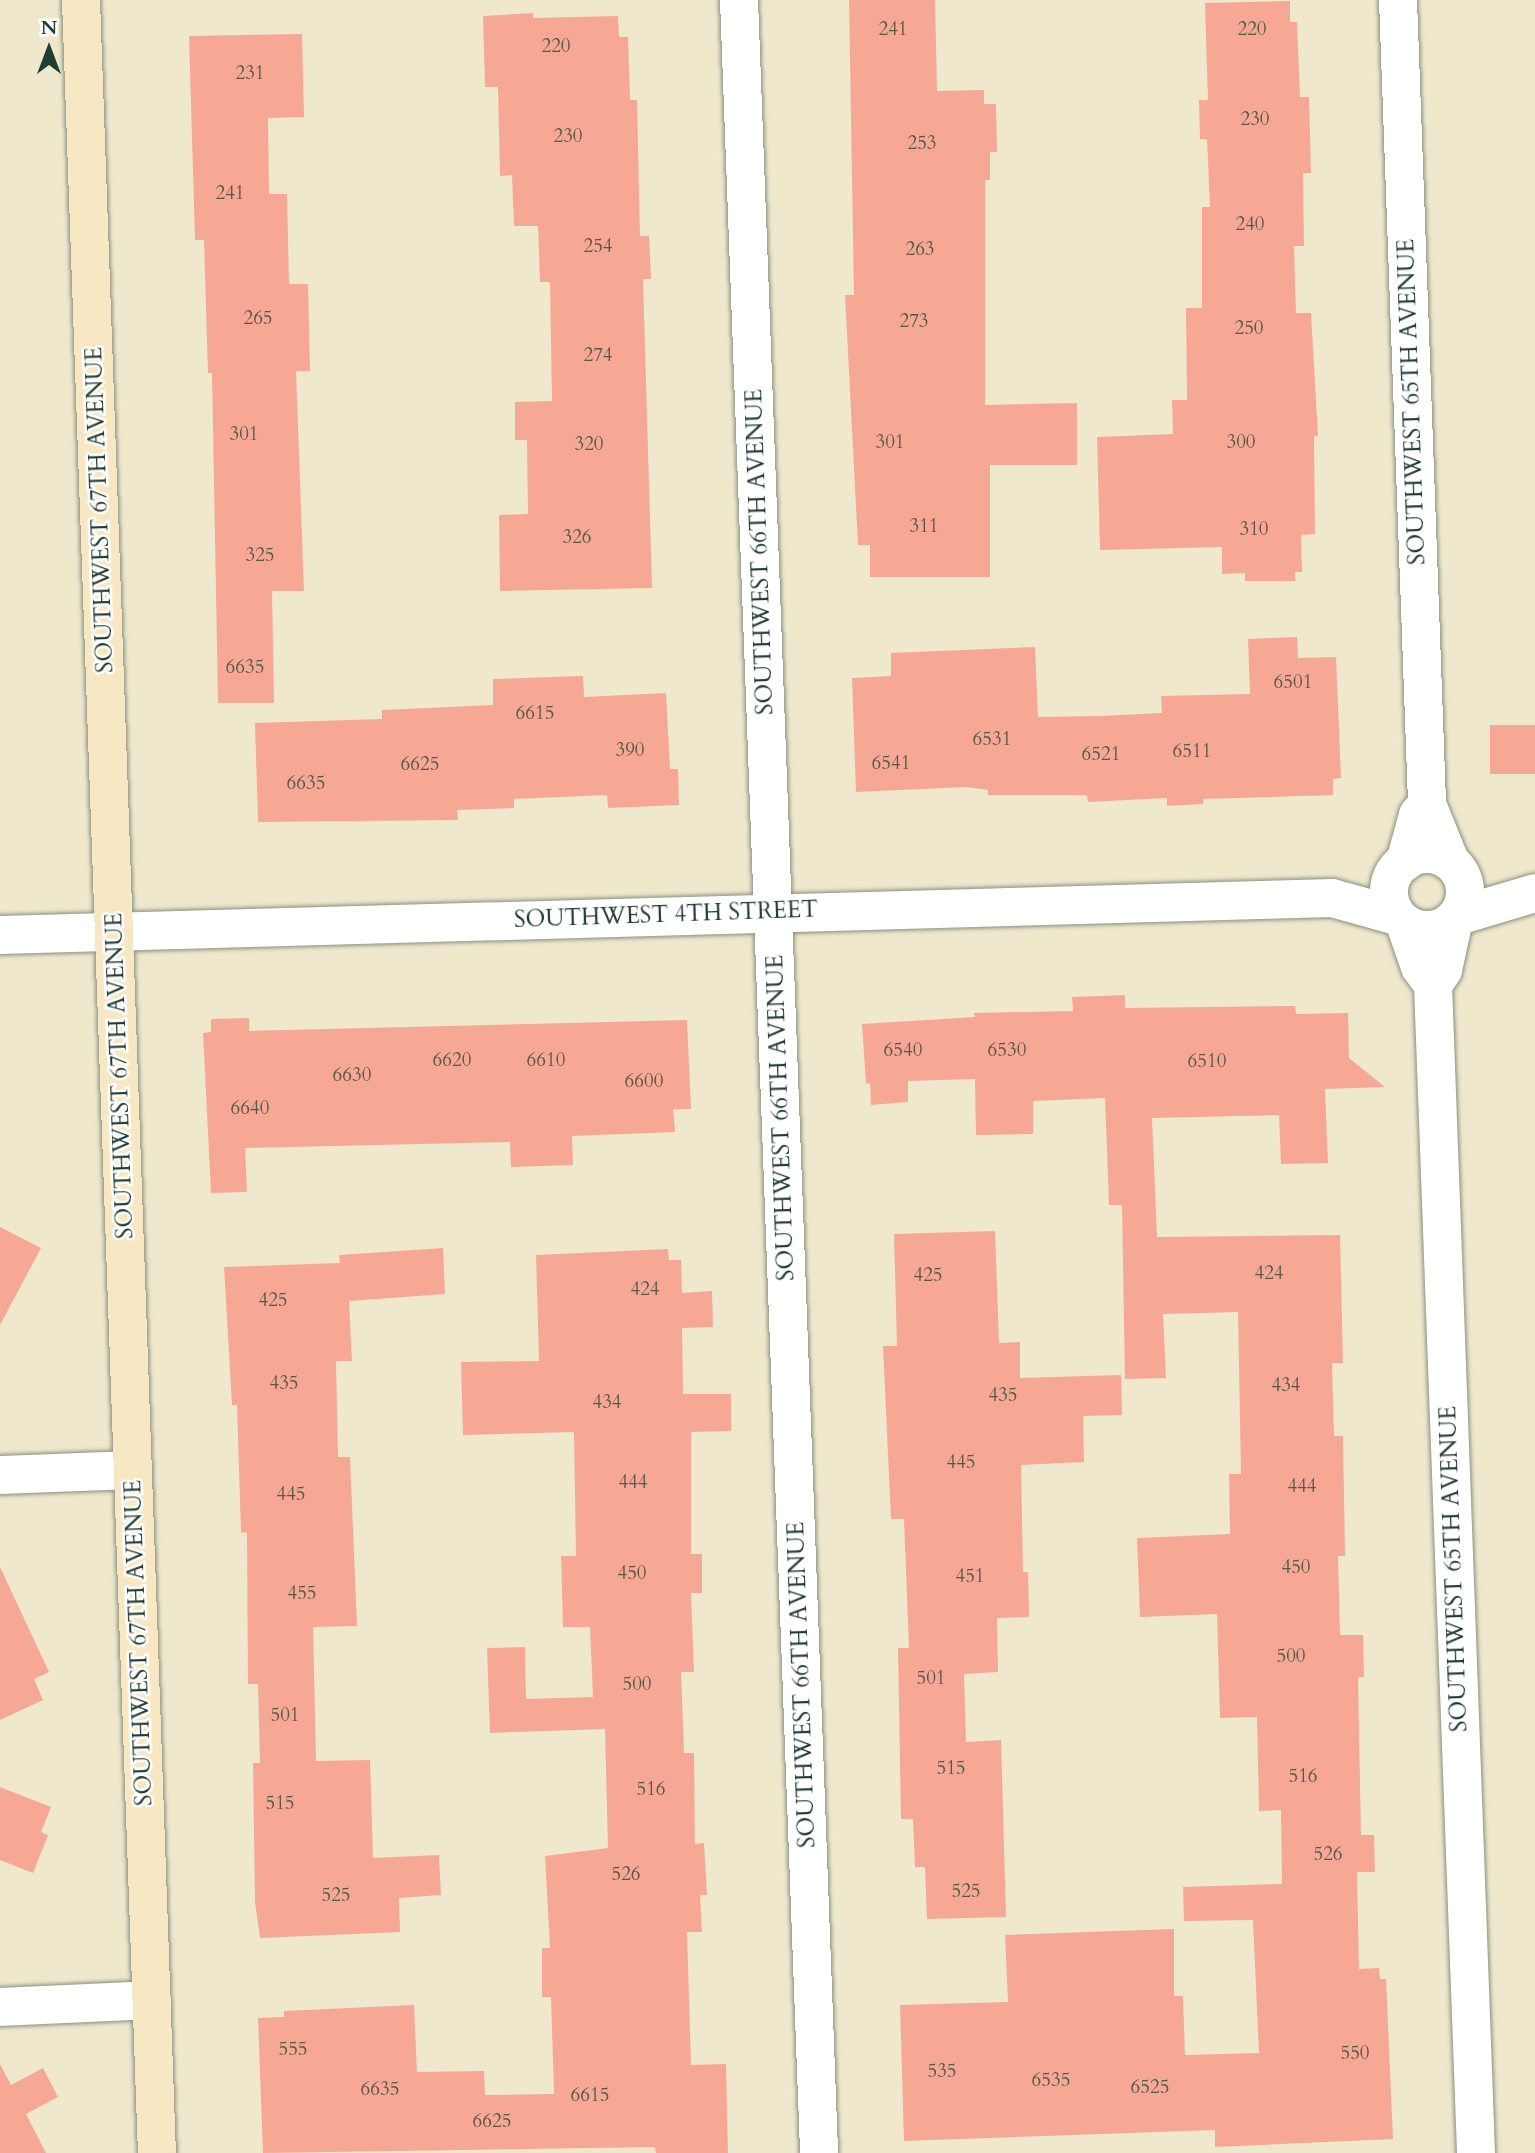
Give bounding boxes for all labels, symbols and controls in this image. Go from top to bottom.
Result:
north arrow [14,14,84,84]
text: N [41,15,57,41]
house number: 241 [878,19,908,41]
house number: 220 [1237,19,1267,41]
house number: 220 [541,36,571,58]
house number: 231 [235,63,265,85]
house number: 230 [1240,109,1270,131]
house number: 230 [553,126,583,148]
house number: 253 [907,133,937,155]
house number: 241 [215,183,245,205]
house number: 240 [1235,214,1265,236]
house number: 254 [583,236,613,258]
street label: SOUTHWEST 65TH AVENUE [1393,238,1431,566]
house number: 263 [905,239,935,261]
house number: 265 [243,308,273,330]
house number: 273 [899,311,929,333]
house number: 250 [1234,318,1264,340]
house number: 274 [583,345,613,367]
street label: SOUTHWEST 67TH AVENUE [81,346,119,674]
street label: SOUTHWEST 66TH AVENUE [741,388,779,716]
house number: 301 [229,424,259,446]
house number: 301 [875,432,905,454]
house number: 300 [1226,432,1256,454]
house number: 320 [574,434,604,456]
house number: 311 [909,516,939,538]
house number: 310 [1239,519,1269,541]
house number: 326 [562,527,592,549]
house number: 325 [245,545,275,567]
house number: 6635 [226,657,264,679]
house number: 6501 [1274,672,1312,694]
house number: 6615 [516,703,554,725]
house number: 6531 [973,729,1011,751]
house number: 390 [615,740,645,762]
house number: 6511 [1173,741,1211,763]
house number: 6521 [1082,744,1120,766]
house number: 6541 [872,753,910,775]
house number: 6625 [401,754,439,776]
house number: 6635 [287,773,325,795]
street label: SOUTHWEST 4TH STREET [514,896,818,934]
street label: SOUTHWEST 67TH AVENUE [101,912,139,1240]
street label: SOUTHWEST 66TH AVENUE [762,954,800,1282]
house number: 6540 [884,1040,922,1062]
house number: 6530 [988,1040,1026,1062]
house number: 6620 [433,1050,471,1072]
house number: 6610 [527,1050,565,1072]
house number: 6510 [1188,1051,1226,1073]
house number: 6630 [333,1065,371,1087]
house number: 6600 [625,1071,663,1093]
house number: 6640 [231,1098,269,1120]
house number: 424 [1254,1263,1284,1285]
house number: 425 [913,1265,943,1287]
house number: 424 [630,1279,660,1301]
house number: 425 [258,1290,288,1312]
house number: 435 [269,1373,299,1395]
house number: 434 [1271,1375,1301,1397]
house number: 435 [988,1385,1018,1407]
house number: 434 [592,1392,622,1414]
street label: SOUTHWEST 65TH AVENUE [1435,1405,1473,1733]
house number: 445 [946,1452,976,1474]
house number: 444 [618,1472,648,1494]
house number: 444 [1287,1476,1317,1498]
street label: SOUTHWEST 67TH AVENUE [120,1479,158,1807]
house number: 445 [276,1484,306,1506]
street label: SOUTHWEST 66TH AVENUE [783,1521,821,1849]
house number: 450 [1281,1557,1311,1579]
house number: 450 [617,1563,647,1585]
house number: 451 [955,1566,985,1588]
house number: 455 [287,1583,317,1605]
house number: 500 [1276,1646,1306,1668]
house number: 501 [916,1668,946,1690]
house number: 500 [622,1674,652,1696]
house number: 501 [270,1705,300,1727]
house number: 515 [936,1758,966,1780]
house number: 516 [1288,1766,1318,1788]
house number: 516 [636,1779,666,1801]
house number: 515 [265,1793,295,1815]
house number: 526 [1313,1844,1343,1866]
house number: 526 [611,1864,641,1886]
house number: 525 [951,1881,981,1903]
house number: 525 [321,1885,351,1907]
house number: 555 [278,2039,308,2061]
house number: 550 [1340,2043,1370,2065]
house number: 535 [927,2061,957,2083]
house number: 6535 [1032,2070,1070,2092]
house number: 6525 [1131,2077,1169,2099]
house number: 6635 [361,2079,399,2101]
house number: 6615 [571,2085,609,2107]
house number: 6625 [473,2111,511,2133]

